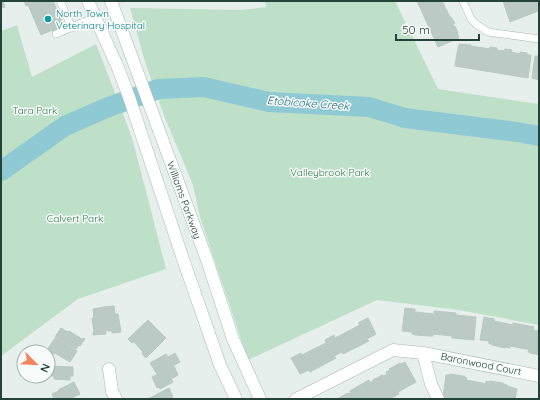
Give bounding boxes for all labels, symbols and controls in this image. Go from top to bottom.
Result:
place label: North Town Veterinary Hospital [56,7,145,32]
marker: North Town Veterinary Hospital [43,14,53,24]
scale bar [396,16,479,42]
text: 50 m [402,22,430,37]
water label: Etobicoke Creek [266,93,351,113]
park label: Tara Park [13,104,57,117]
street label: Williams Parkway [164,159,204,241]
park label: Valleybrook Park [290,166,370,179]
park label: Calvert Park [47,212,103,225]
north arrow [16,344,56,384]
street label: Baronwood Court [440,350,523,378]
text: N [37,362,53,375]

